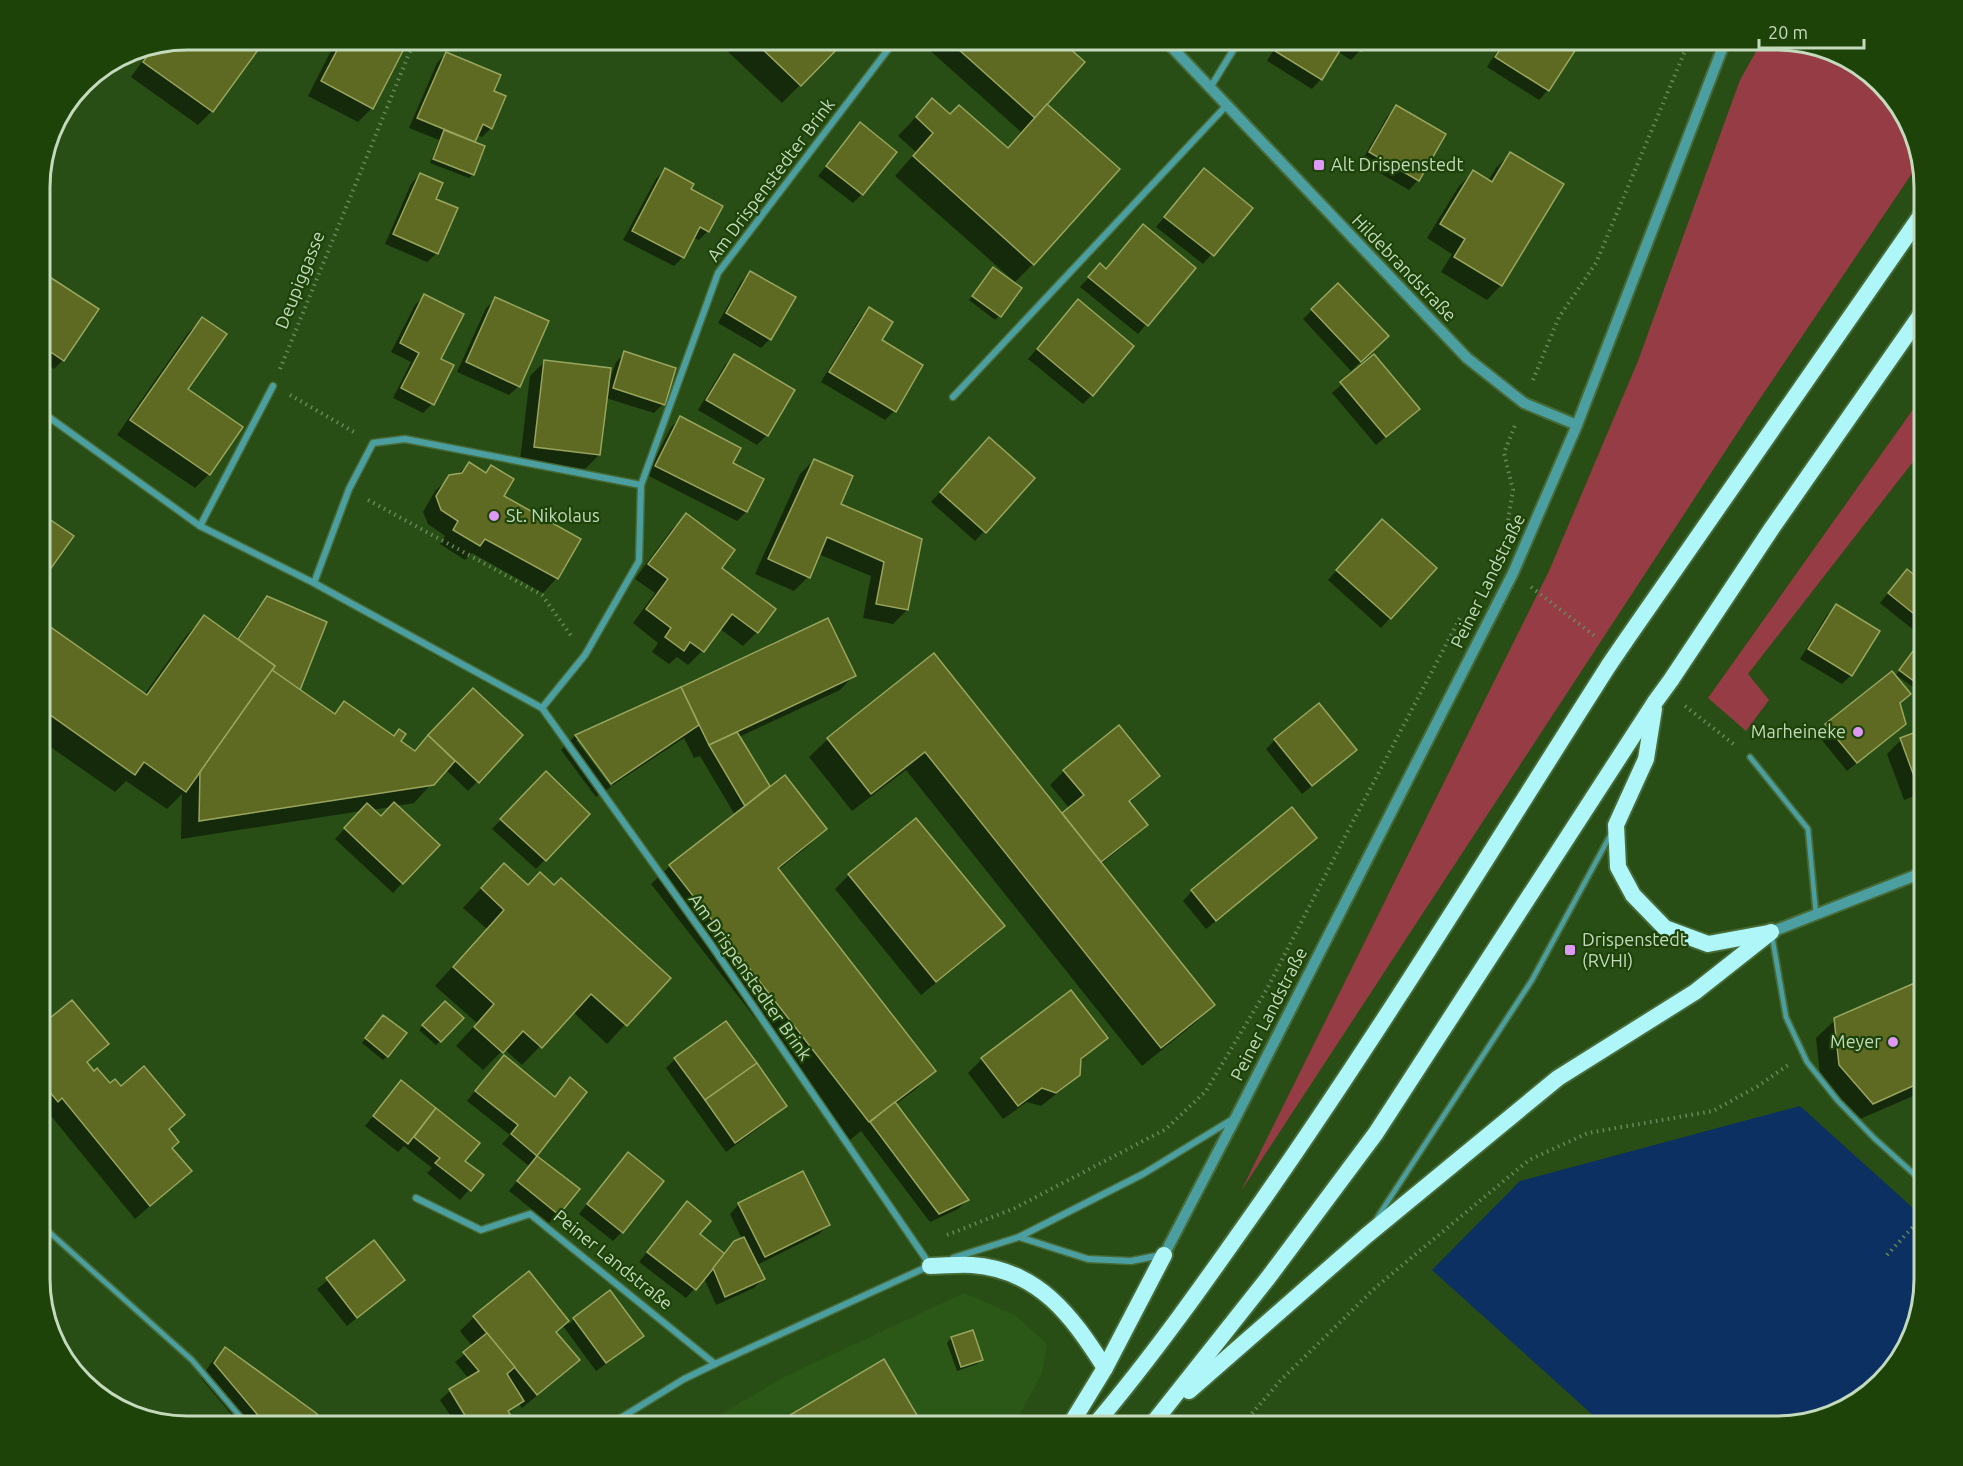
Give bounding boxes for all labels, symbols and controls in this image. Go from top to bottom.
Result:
scale bar [1759,12,1864,50]
text: 20 m [1768,22,1808,42]
street label: Am Drispenstedter Brink [702,94,838,265]
place label: Alt Drispenstedt [1331,154,1463,174]
marker: Alt Drispenstedt [1312,158,1326,172]
street label: Hildebrandstraße [1348,210,1461,325]
street label: Deupiggasse [270,228,328,331]
place label: St. Nikolaus [506,505,600,525]
marker: St. Nikolaus [487,509,501,523]
street label: Peiner Landstraße [1446,510,1528,651]
place label: Marheineke [1751,721,1846,741]
marker: Marheineke [1851,725,1865,739]
street label: Am Drispenstedter Brink [686,889,816,1064]
place label: Drispenstedt (RVHI) [1582,929,1687,971]
marker: Drispenstedt (RVHI) [1563,943,1577,957]
street label: Peiner Landstraße [1226,944,1310,1084]
place label: Meyer [1830,1031,1881,1051]
marker: Meyer [1886,1035,1900,1049]
street label: Peiner Landstraße [550,1205,677,1313]

